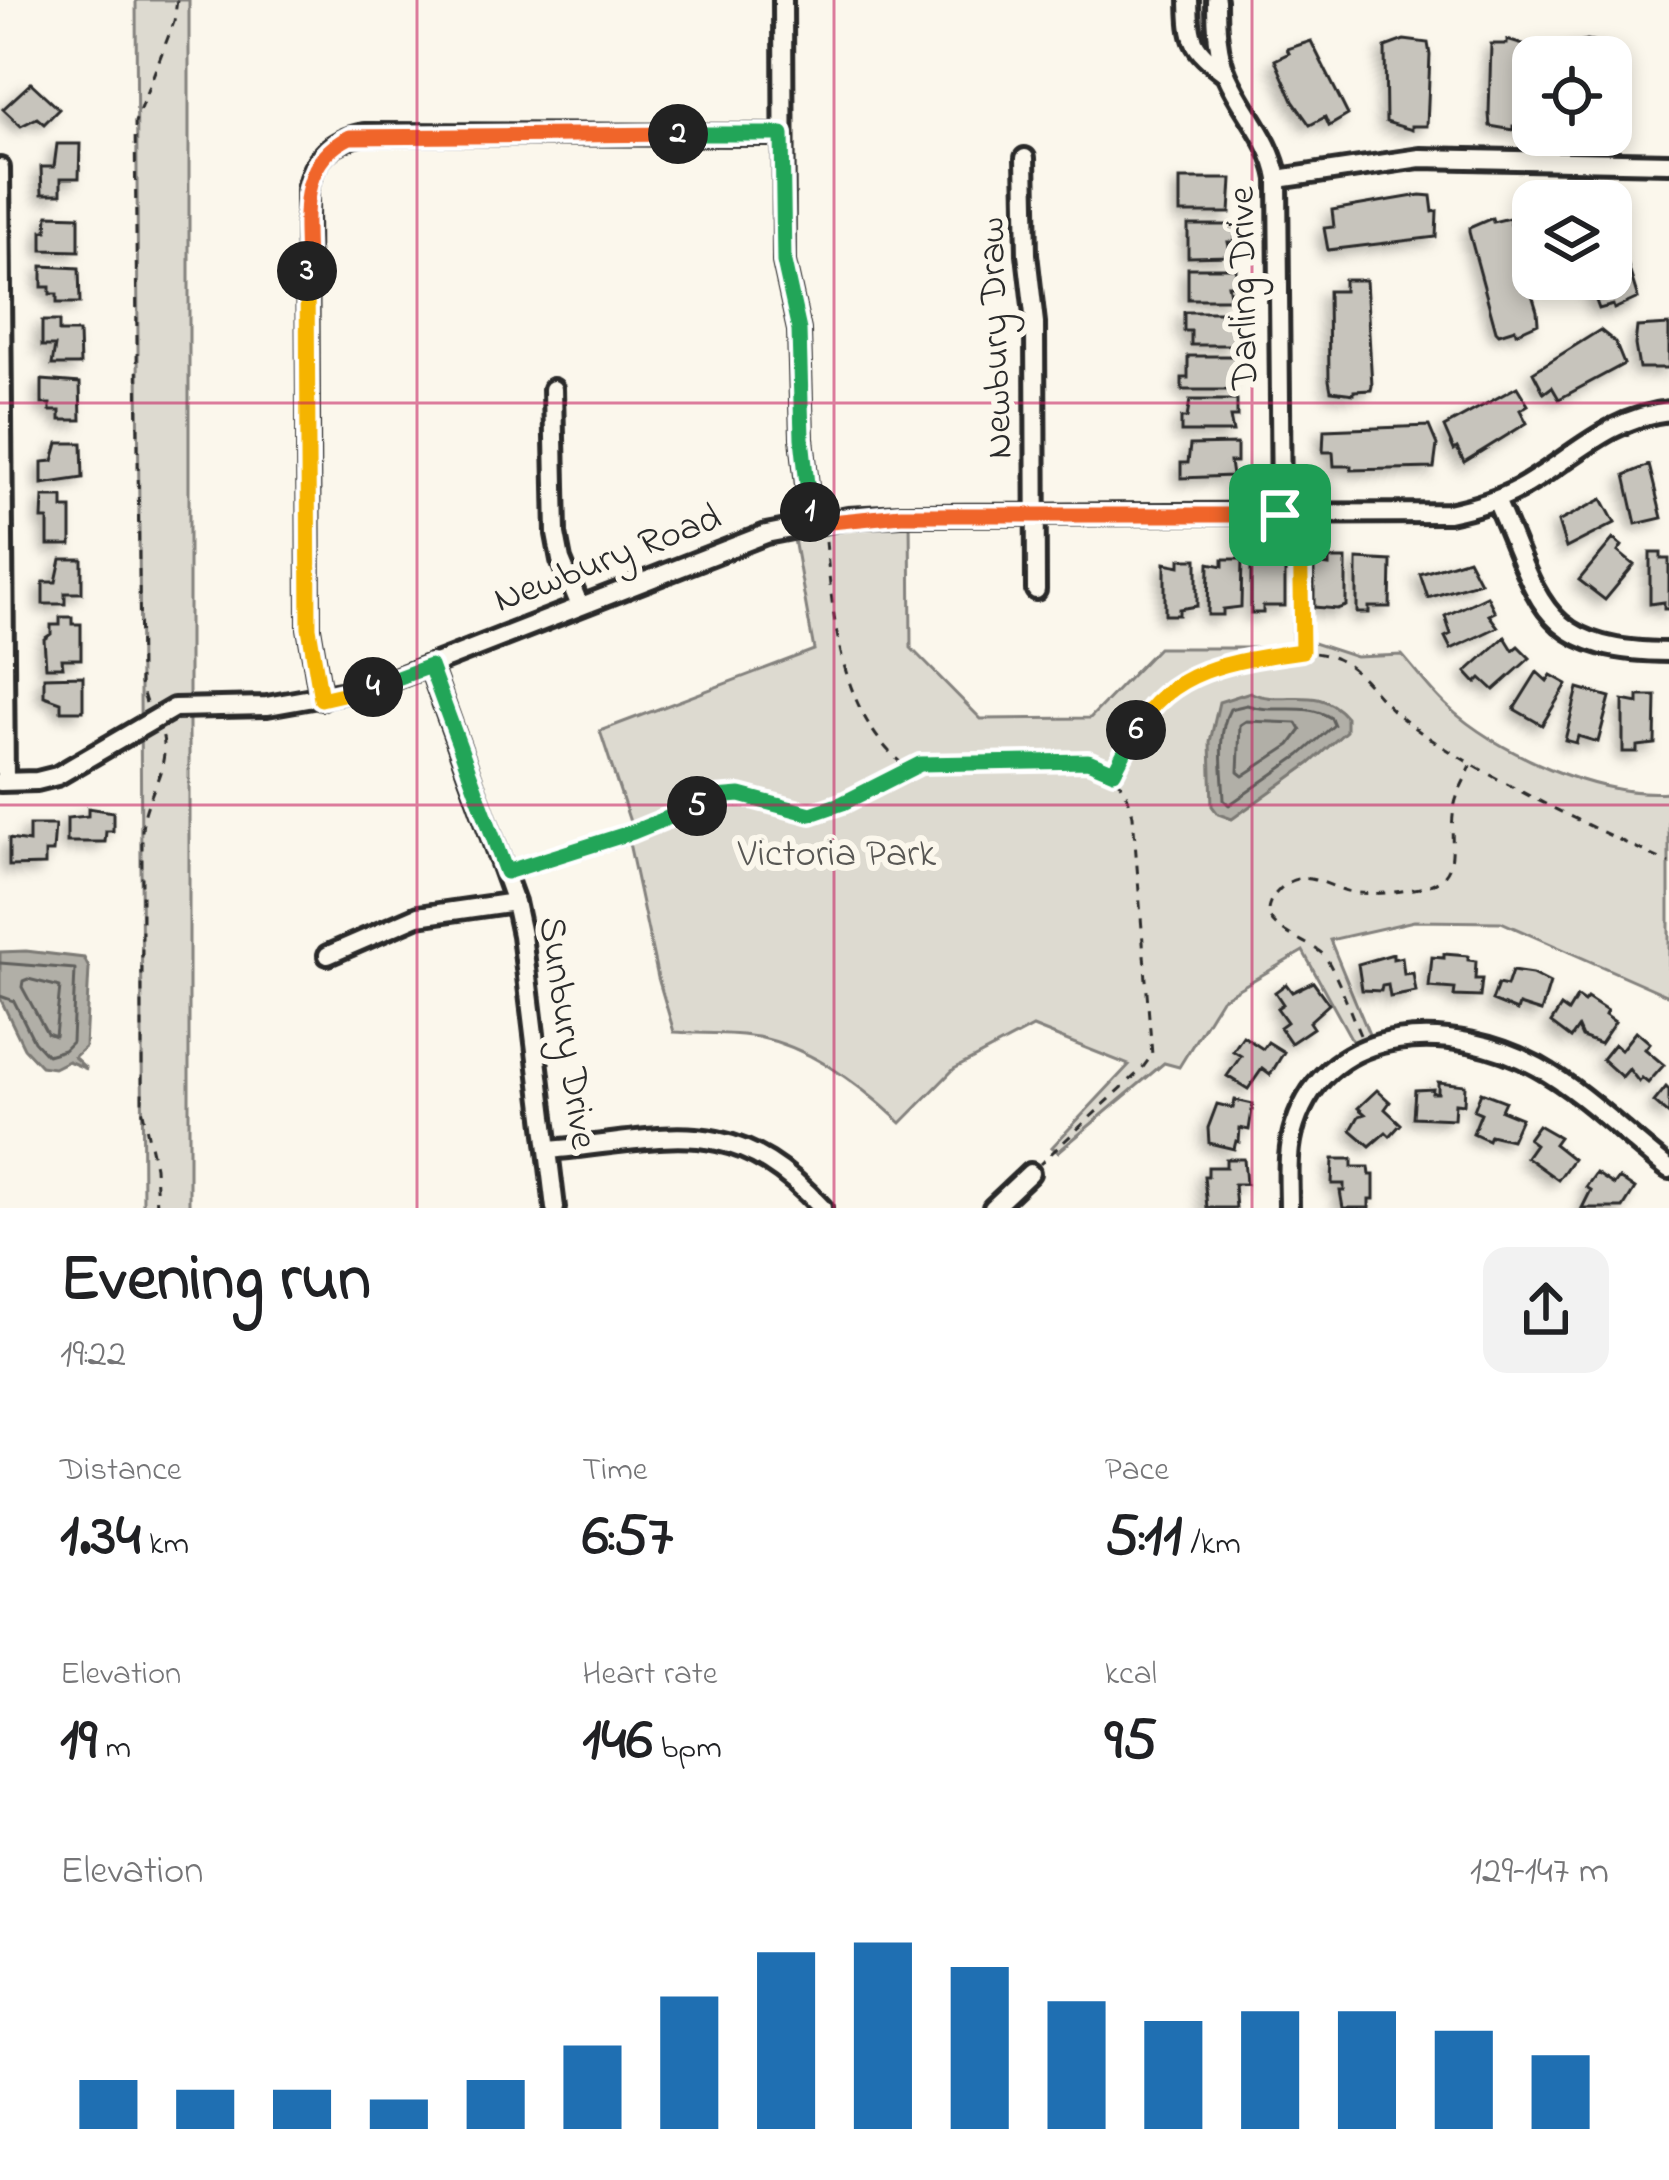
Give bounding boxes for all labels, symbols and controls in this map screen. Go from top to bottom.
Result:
map controls [1512,36,1632,300]
button: locate [1512,36,1632,156]
pin: 2 [648,104,708,164]
text: 2 [670,110,686,158]
button: layers [1512,180,1632,300]
street label: Darling Drive [1215,185,1275,391]
street label: Newbury Draw [964,216,1030,460]
pin: 3 [277,241,337,301]
text: 3 [300,247,314,295]
pin [1229,464,1331,566]
pin: 1 [780,482,840,542]
icon: arrive [1247,482,1313,548]
text: 1 [805,488,815,536]
street label: Newbury Road [486,490,730,630]
pin: 4 [343,657,403,717]
text: 4 [366,663,380,711]
pin: 6 [1106,700,1166,760]
text: 6 [1129,706,1143,754]
pin: 5 [667,776,727,836]
text: 5 [688,782,706,830]
park label: Victoria Park [737,827,937,884]
street label: Sunbury Drive [521,913,611,1153]
text: Evening run [60,1234,371,1330]
button: share [1483,1247,1609,1373]
text: 19:22 [60,1327,126,1384]
text: Distance [60,1447,182,1495]
text: Time [582,1447,648,1495]
text: Pace [1105,1447,1169,1495]
text: 1.34 [60,1495,141,1582]
text: 6:57 [582,1495,673,1582]
text: 5:11 [1105,1495,1182,1582]
text: km [141,1521,189,1569]
text: /km [1182,1521,1241,1569]
text: Elevation [60,1651,181,1699]
text: Heart rate [582,1651,718,1699]
text: kcal [1105,1651,1157,1699]
text: 19 [60,1699,97,1786]
text: 146 [582,1699,653,1786]
text: 95 [1105,1699,1157,1786]
text: m [97,1725,131,1773]
text: bpm [653,1725,722,1773]
text: Elevation [60,1844,203,1901]
text: 129–147 m [1470,1844,1609,1901]

